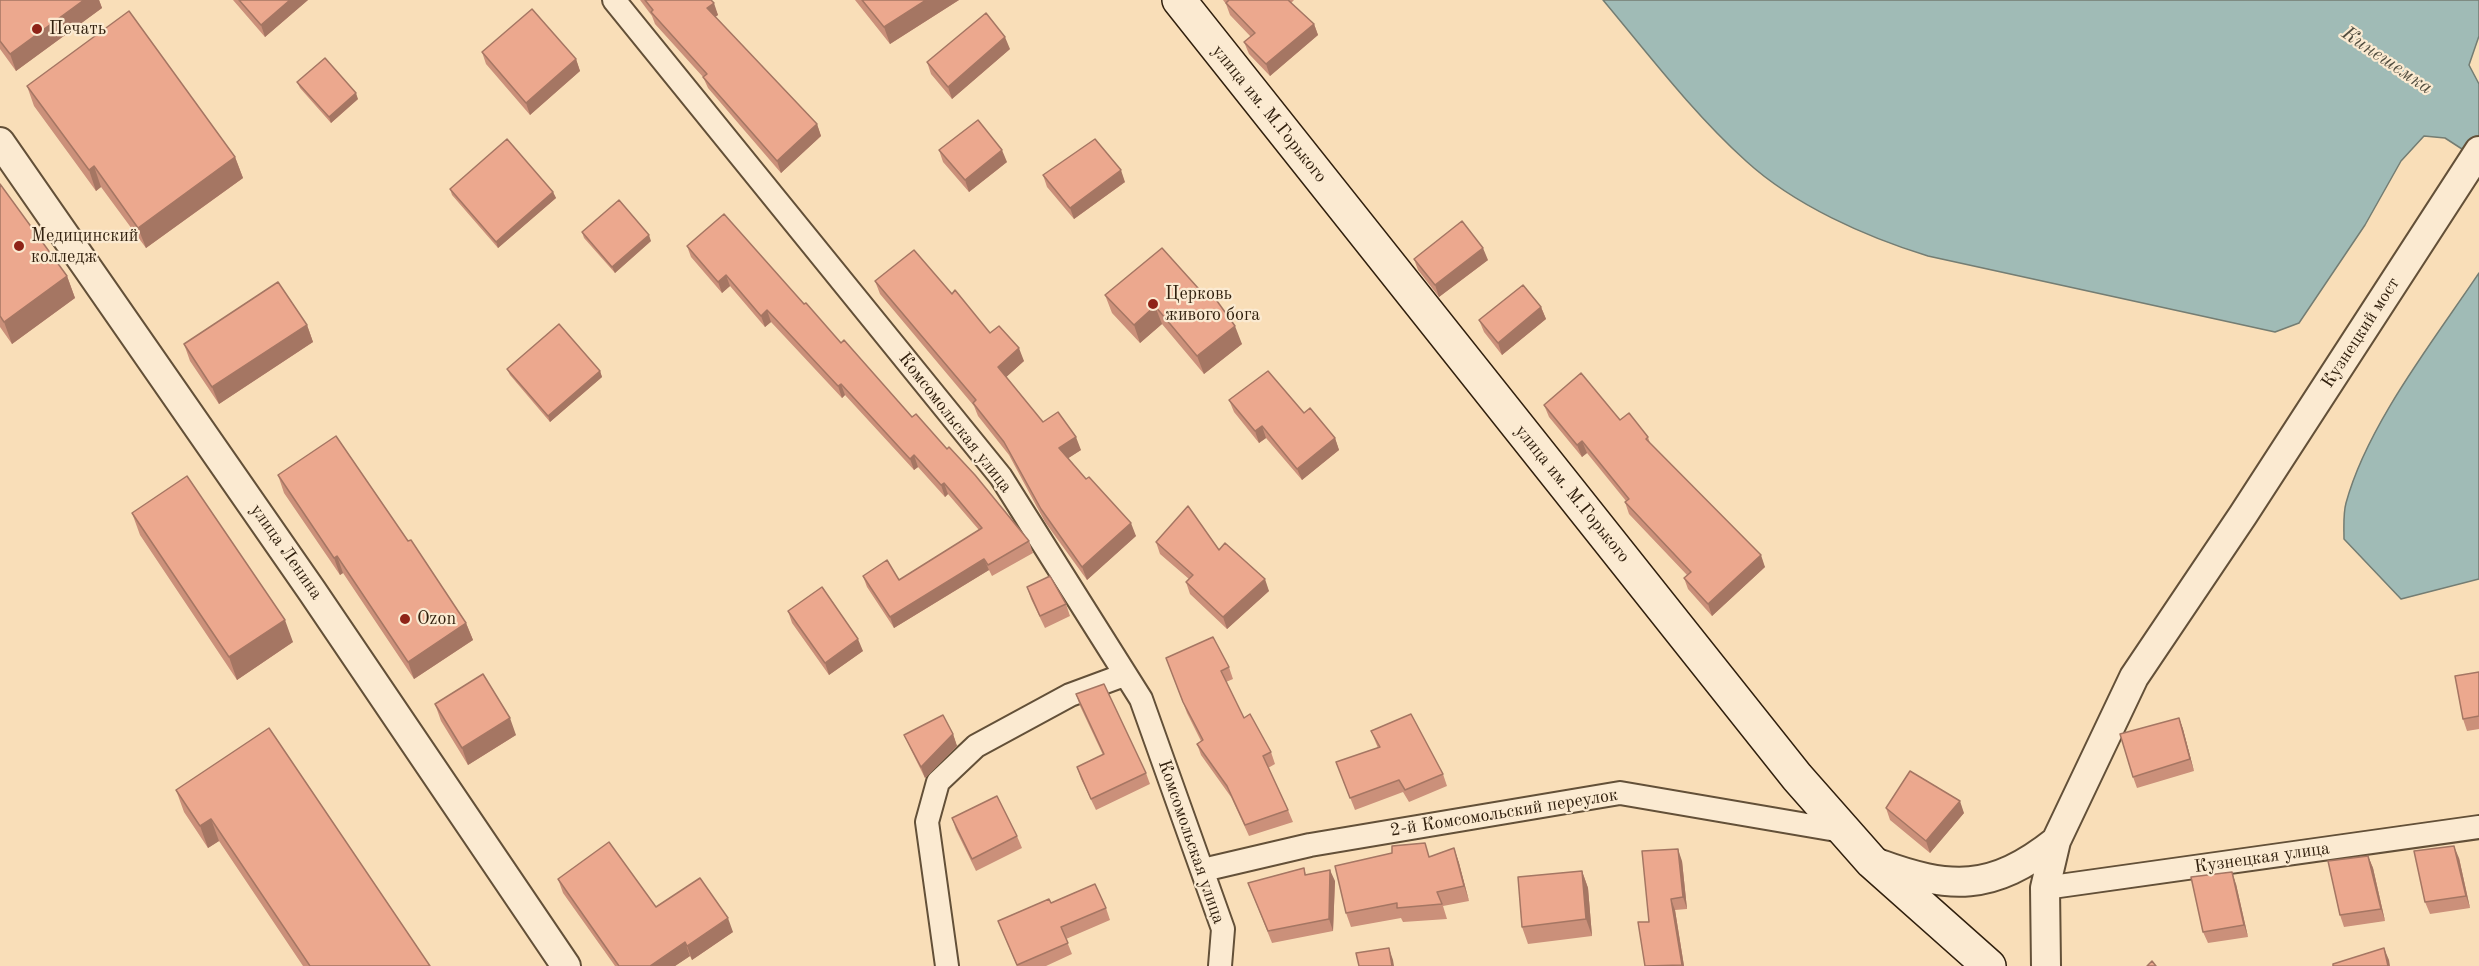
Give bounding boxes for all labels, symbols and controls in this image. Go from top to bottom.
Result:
place label: Печать [49,18,106,40]
marker: Печать [30,22,44,36]
water label: Кинешемка [2337,22,2437,100]
street label: улица им. М.Горького [1207,41,1331,187]
place label: Медицинский колледж [31,225,139,268]
marker: Медицинский колледж [12,239,26,253]
street label: Кузнецкий мост [2317,274,2405,392]
place label: Церковь живого бога [1165,283,1260,326]
marker: Церковь живого бога [1146,297,1160,311]
street label: Комсомольская улица [893,349,1017,497]
street label: улица им. М.Горького [1510,421,1634,567]
street label: улица Ленина [245,500,327,604]
place label: Ozon [417,608,456,630]
marker: Ozon [398,612,412,626]
street label: Комсомольская улица [1153,757,1229,927]
street label: 2-й Комсомольский переулок [1389,784,1619,842]
street label: Кузнецкая улица [2193,838,2331,878]

